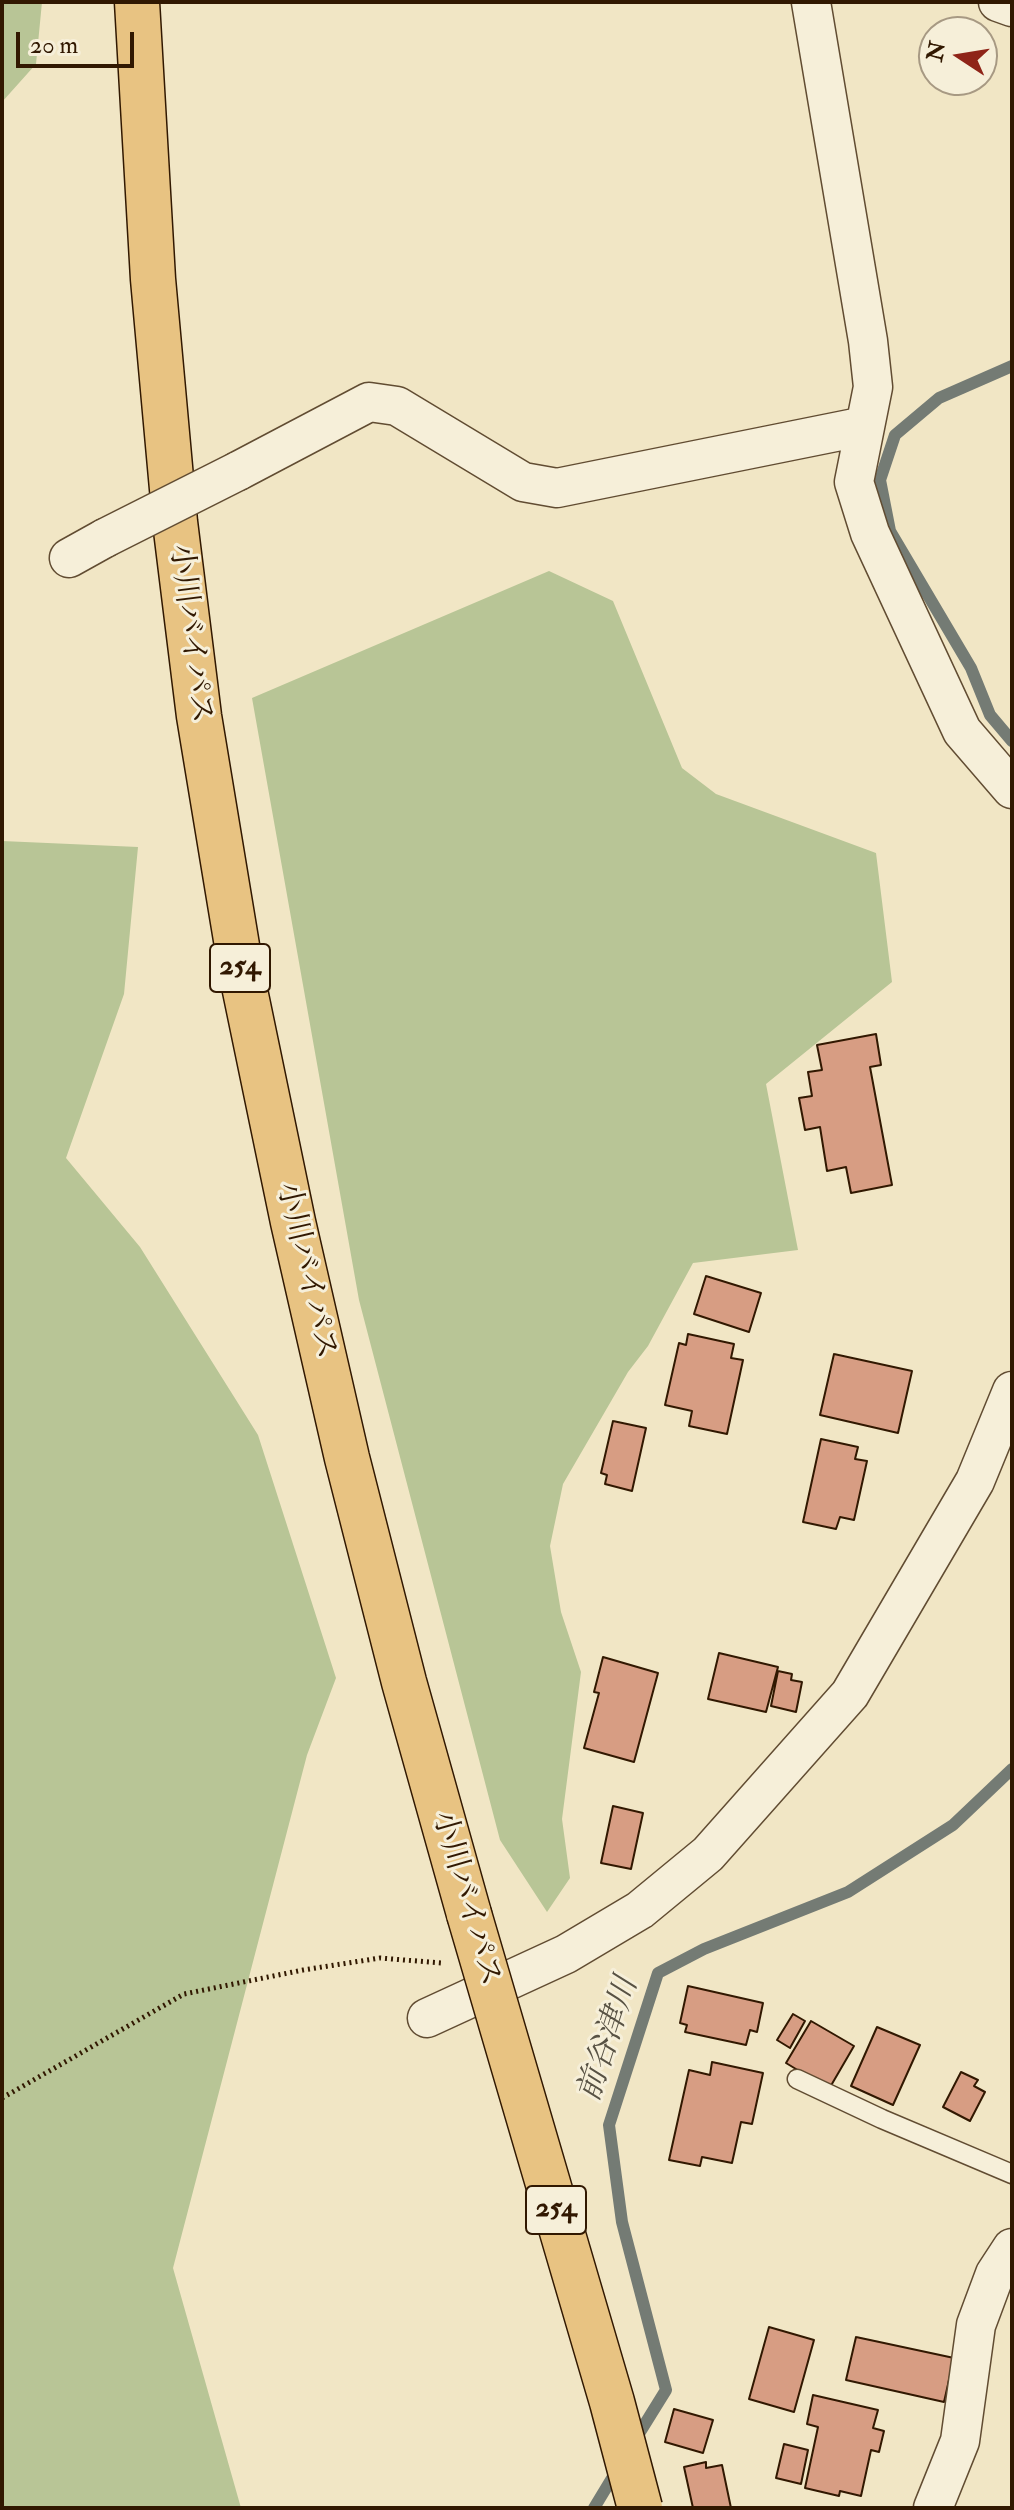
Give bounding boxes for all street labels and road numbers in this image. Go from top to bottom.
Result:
street label: 小川バイパス [160,542,218,726]
road number: 254 [210,944,270,992]
street label: 小川バイパス [267,1179,343,1363]
street label: 小川バイパス [423,1808,507,1990]
road number: 254 [526,2186,586,2234]

